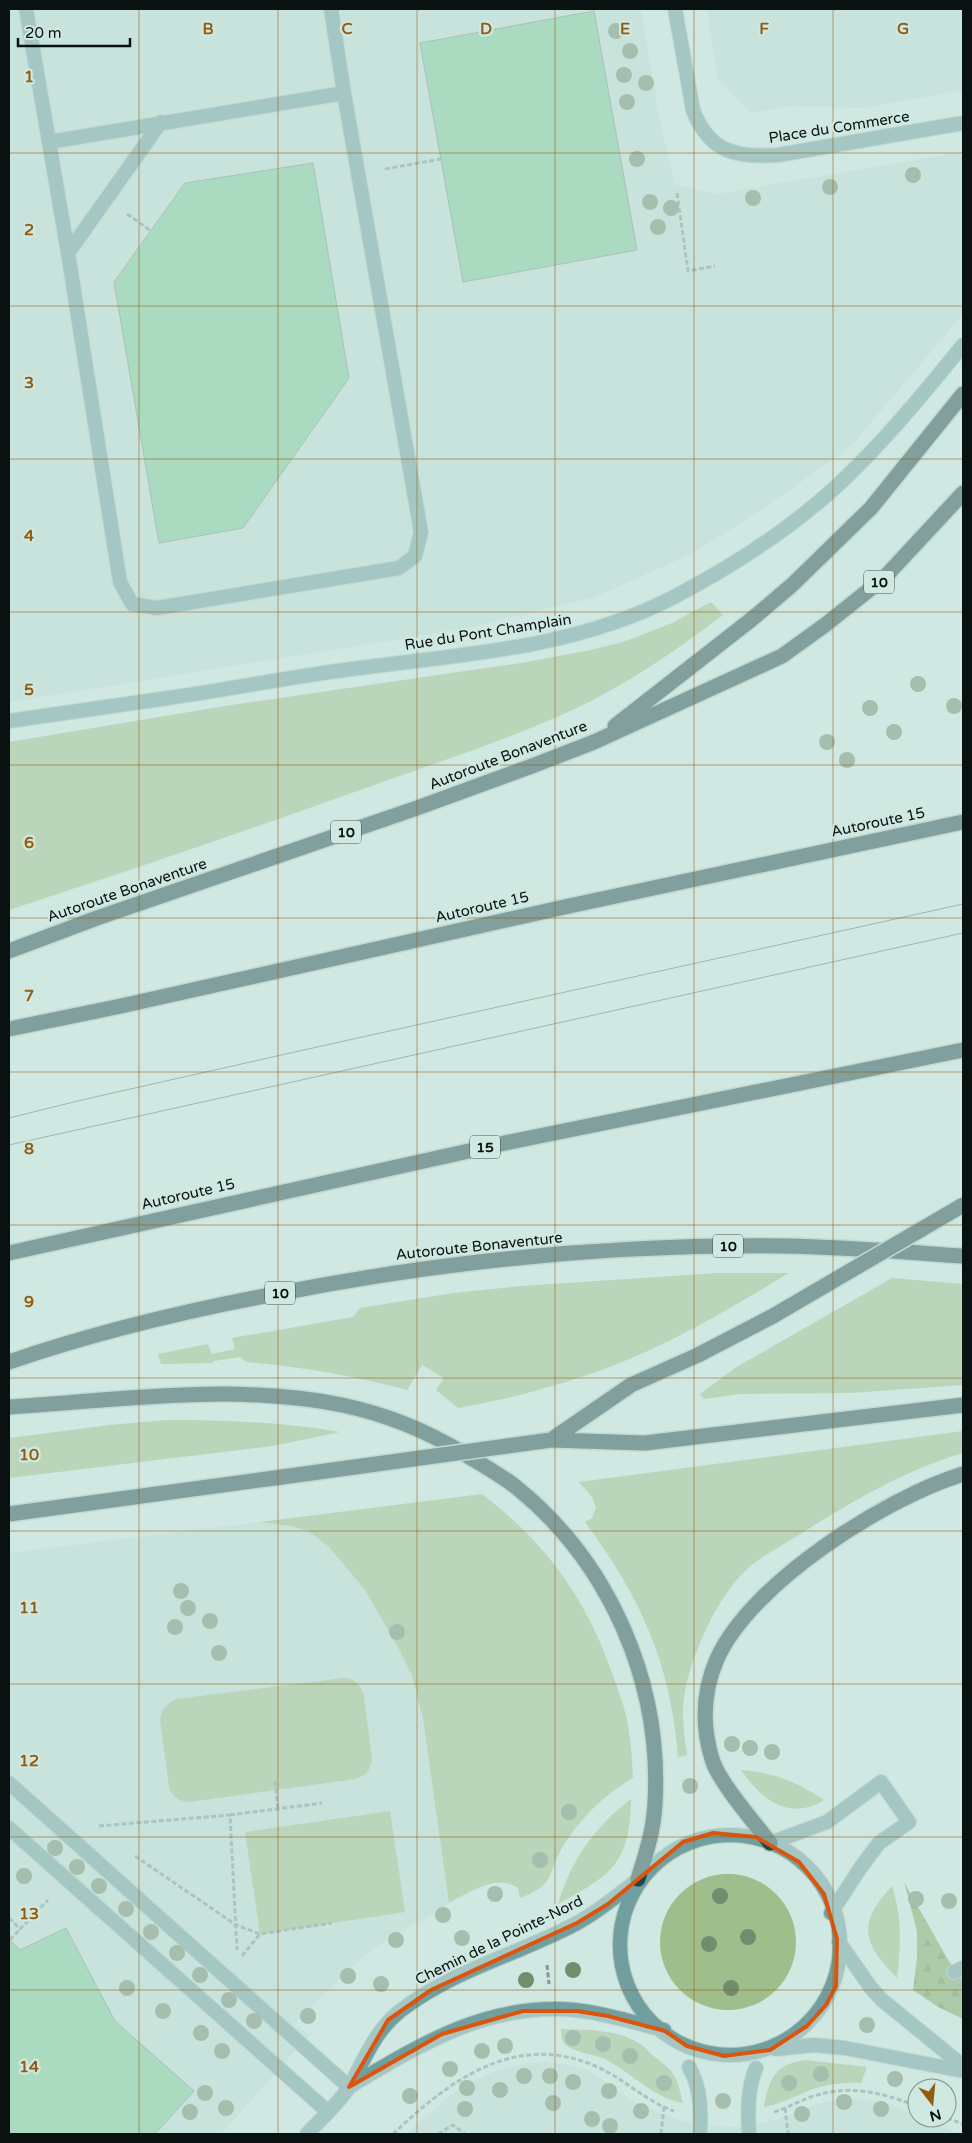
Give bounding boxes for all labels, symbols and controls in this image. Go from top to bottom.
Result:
scale bar [18,15,130,47]
text: B [202,19,214,39]
text: C [341,19,353,39]
text: D [480,19,492,39]
text: E [620,19,630,39]
text: F [759,19,769,39]
text: G [897,19,909,39]
text: 20 m [25,24,62,42]
text: 1 [24,67,34,87]
street label: Place du Commerce [767,107,911,147]
text: 2 [24,220,34,240]
text: 3 [24,373,34,393]
text: 4 [24,526,34,546]
road number: 10 [864,570,894,594]
street label: Rue du Pont Champlain [403,610,573,654]
text: 5 [24,680,34,700]
street label: Autoroute Bonaventure [426,717,590,793]
street label: Autoroute 15 [829,803,927,841]
road number: 10 [331,820,361,844]
text: 6 [24,833,34,853]
street label: Autoroute Bonaventure [45,854,209,926]
street label: Autoroute 15 [433,887,531,927]
text: 7 [24,986,34,1006]
road number: 15 [470,1136,500,1158]
text: 8 [24,1139,34,1159]
street label: Autoroute 15 [139,1174,237,1214]
street label: Autoroute Bonaventure [395,1228,563,1264]
road number: 10 [713,1234,743,1258]
road number: 10 [265,1282,295,1305]
text: 9 [24,1292,34,1312]
text: 10 [19,1445,39,1465]
text: 11 [19,1598,39,1618]
text: 12 [19,1751,39,1771]
street label: Chemin de la Pointe-Nord [412,1891,586,1989]
text: 13 [19,1904,39,1924]
text: 14 [19,2057,39,2077]
north arrow [907,2078,957,2128]
text: N [928,2105,943,2125]

